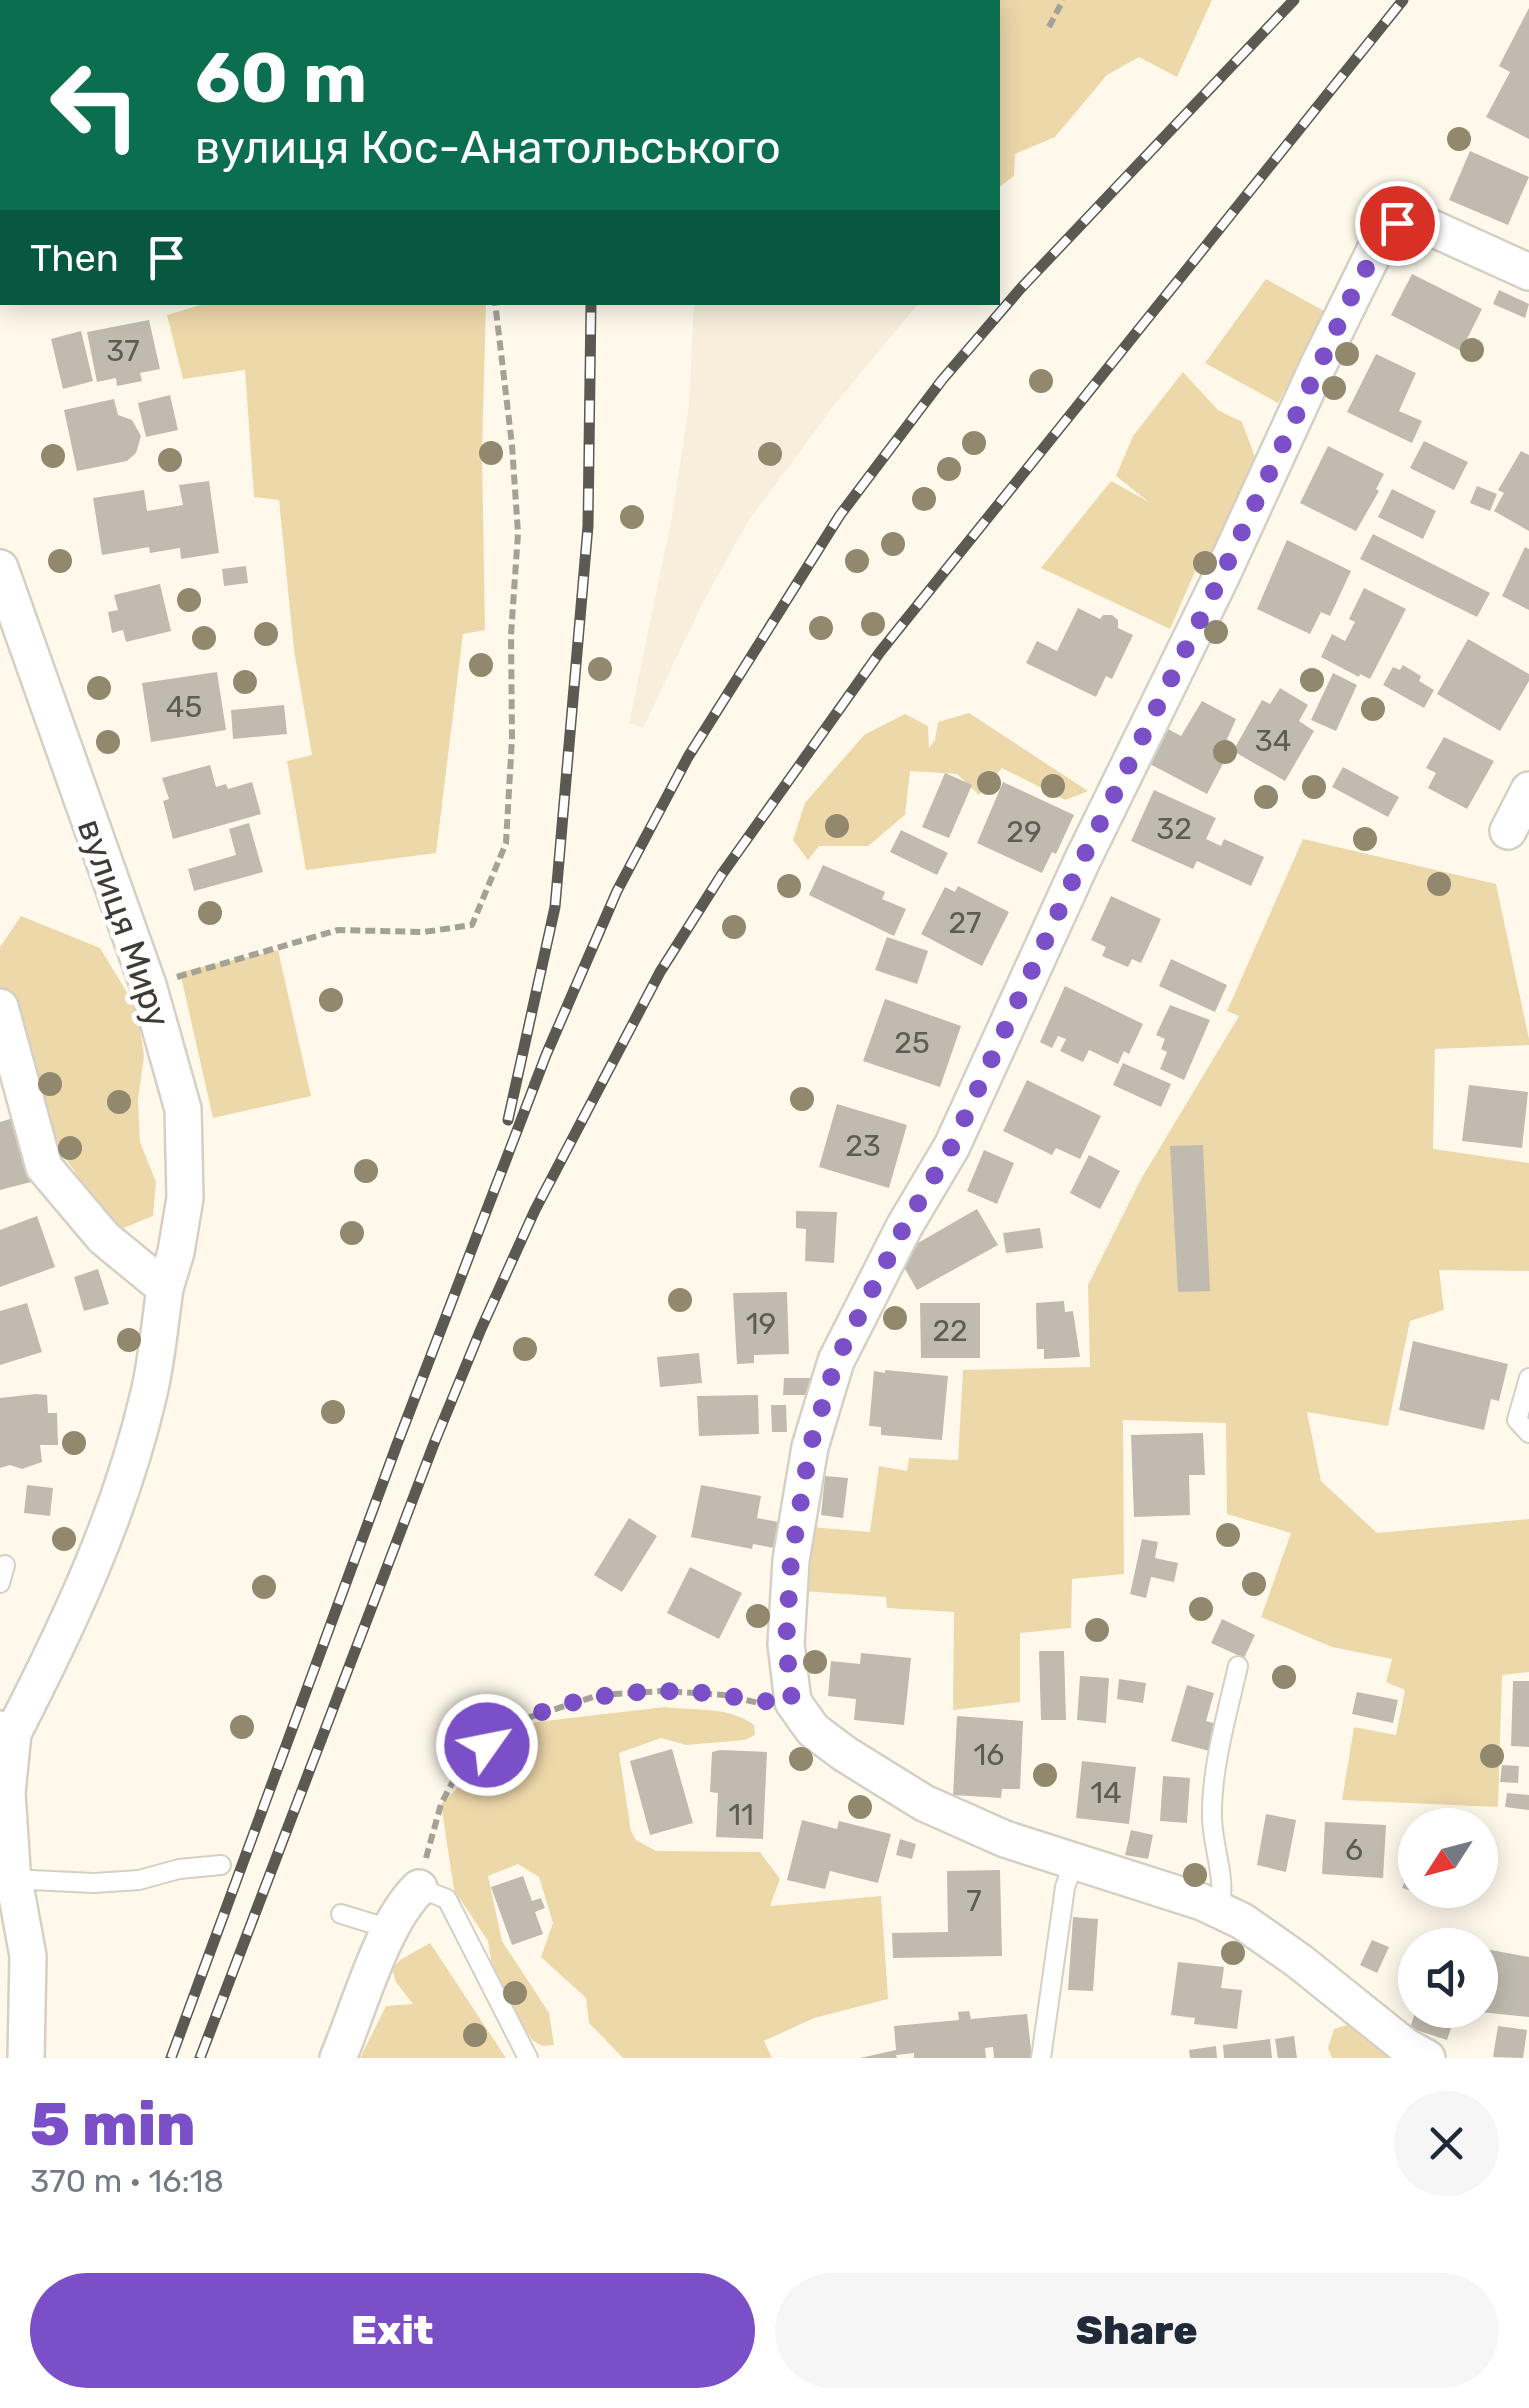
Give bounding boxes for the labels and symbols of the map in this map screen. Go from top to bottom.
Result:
pin [1355,181,1440,266]
house number: 37 [106,333,140,369]
house number: 45 [166,689,202,725]
house number: 34 [1255,723,1291,759]
house number: 32 [1156,811,1192,847]
street label: вулиця Миру [69,814,179,1032]
house number: 29 [1006,814,1042,850]
house number: 27 [949,905,982,941]
house number: 25 [894,1025,930,1061]
house number: 23 [845,1128,881,1164]
house number: 19 [746,1306,776,1342]
house number: 22 [932,1313,968,1349]
position arrow [435,1693,539,1797]
house number: 16 [974,1737,1004,1773]
house number: 14 [1090,1775,1122,1811]
house number: 11 [728,1797,754,1833]
north arrow [1398,1808,1498,1908]
house number: 6 [1345,1832,1363,1868]
house number: 7 [966,1883,982,1919]

